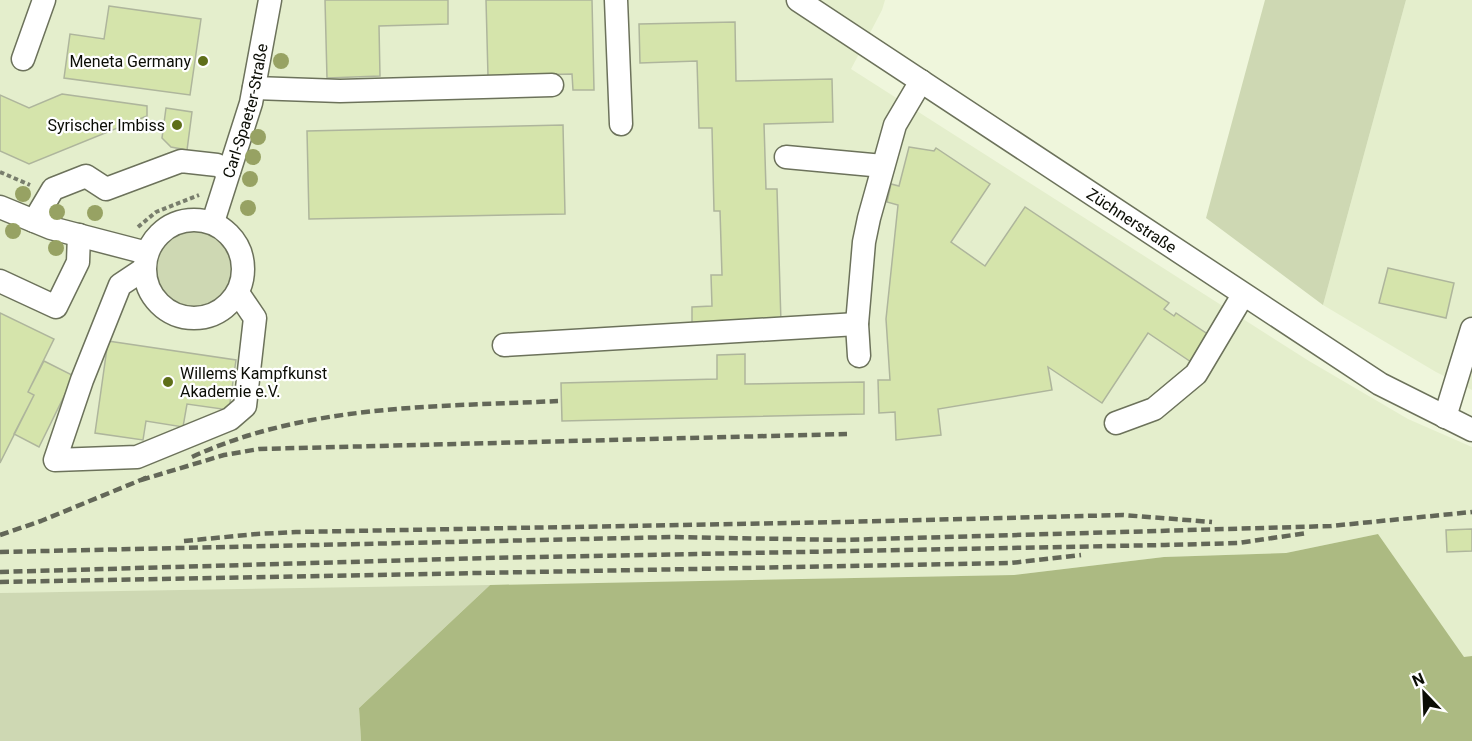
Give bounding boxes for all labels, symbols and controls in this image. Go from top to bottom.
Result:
street label: Carl-Spaeter-Straße [218,42,271,180]
place label: Meneta Germany [69,52,191,71]
marker: Meneta Germany [196,54,210,68]
place label: Syrischer Imbiss [48,116,165,135]
marker: Syrischer Imbiss [170,118,184,132]
street label: Züchnerstraße [1083,184,1180,257]
place label: Willems Kampfkunst Akademie e.V. [180,364,327,401]
marker: Willems Kampfkunst Akademie e.V. [161,375,175,389]
north arrow [1394,663,1454,723]
text: N [1409,669,1427,691]

